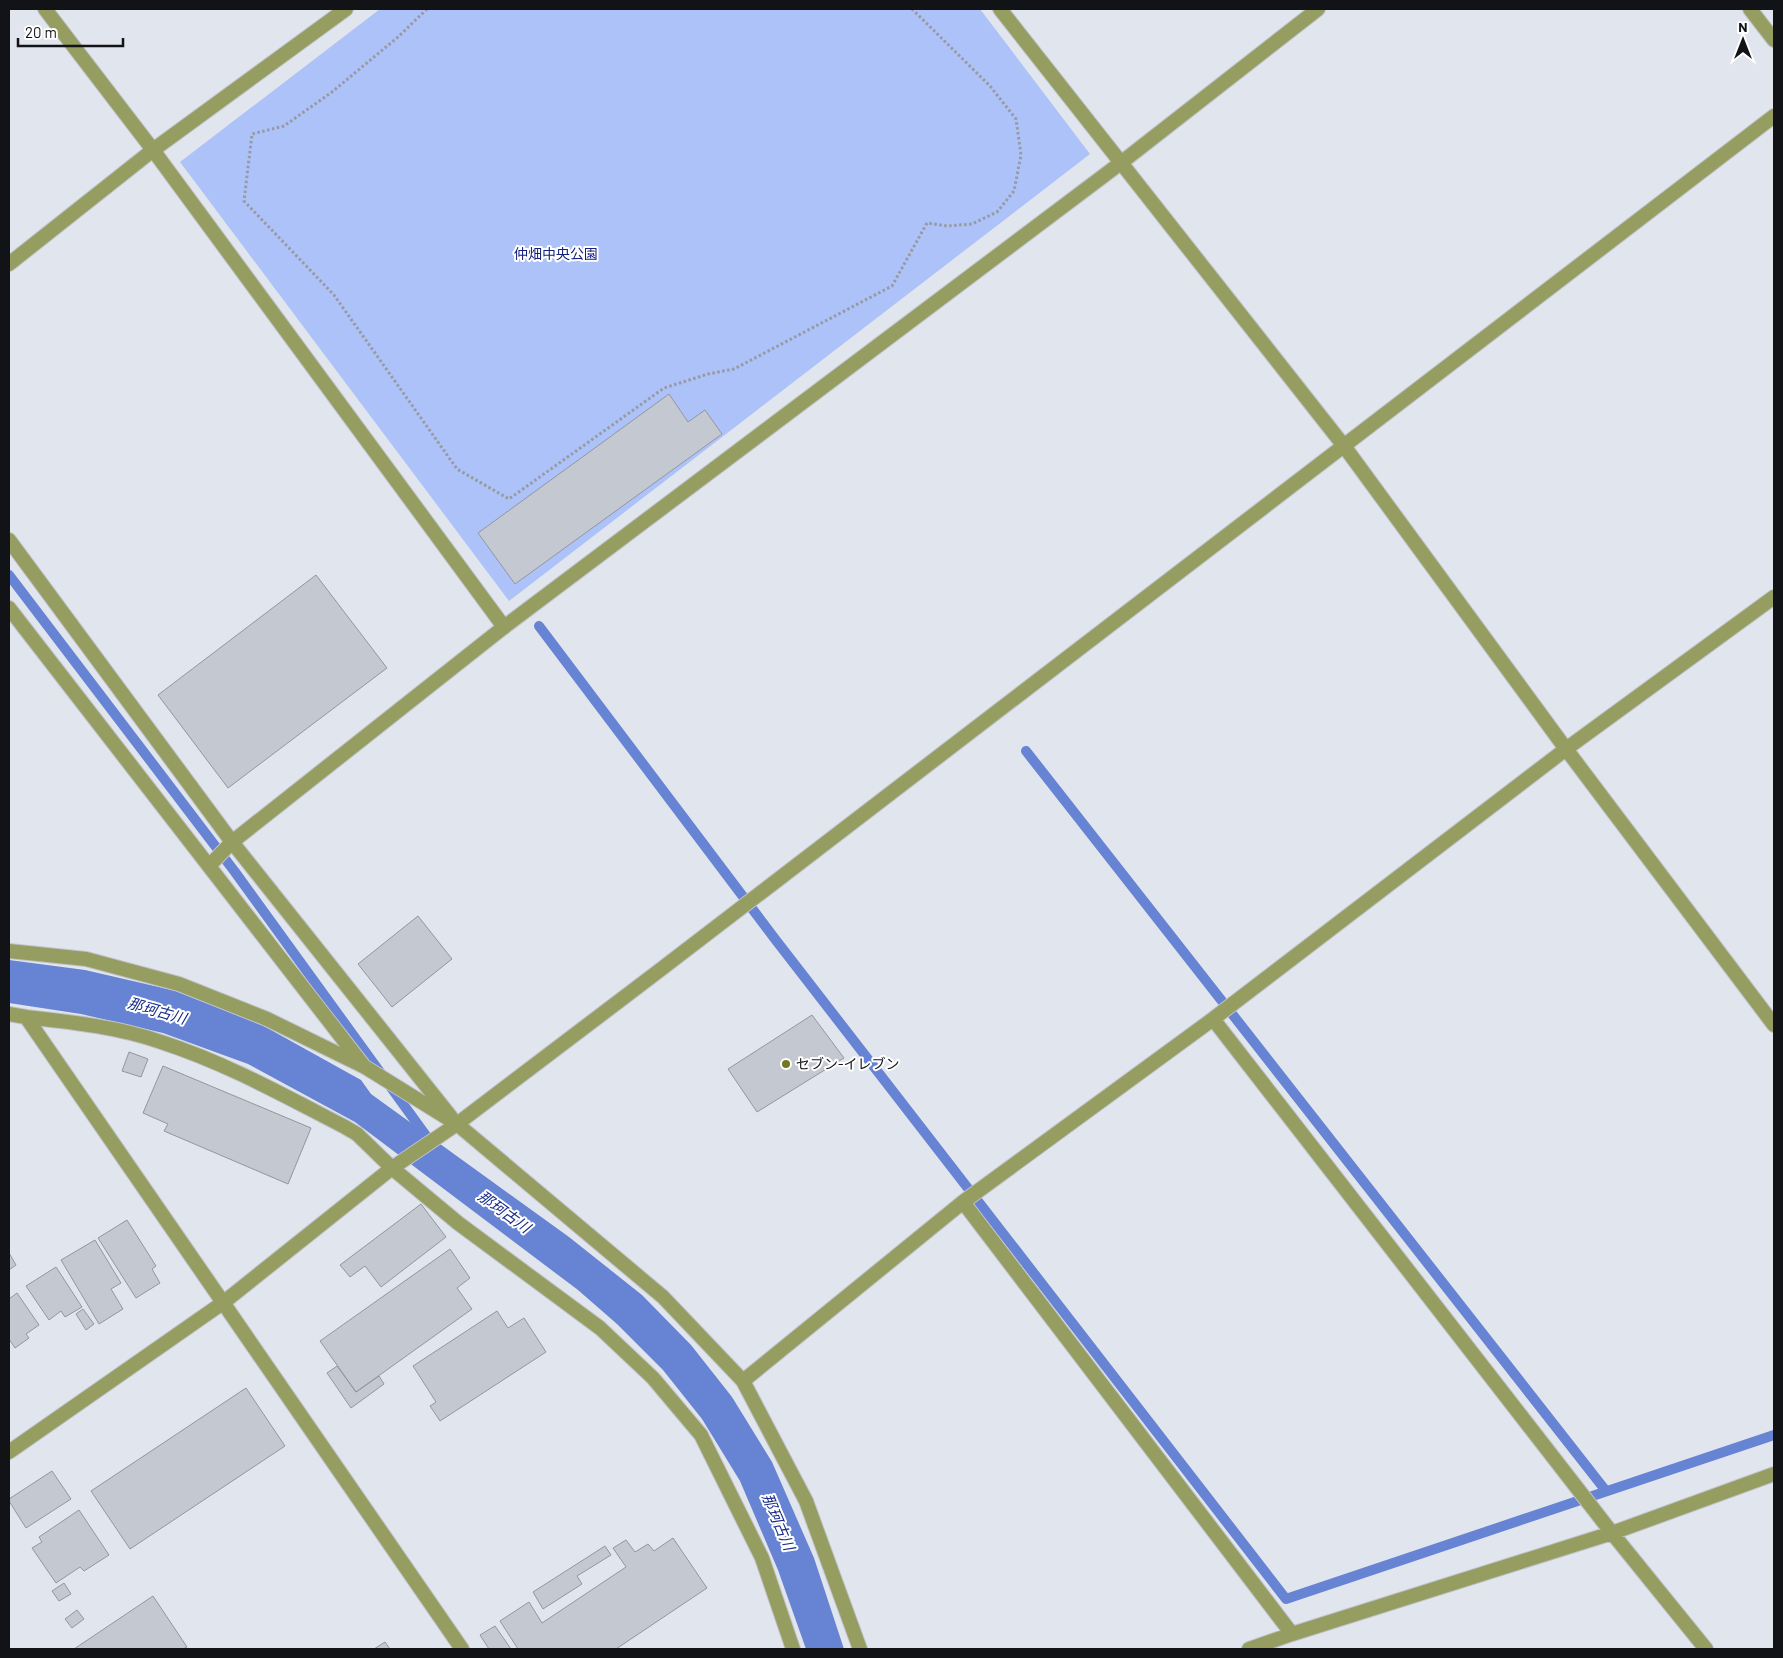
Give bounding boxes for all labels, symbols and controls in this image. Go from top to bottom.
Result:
scale bar [18,15,122,47]
north arrow [1718,15,1768,65]
text: N [1738,18,1748,35]
text: 20 m [25,23,57,41]
park label: 仲畑中央公園 [514,245,598,262]
water label: 那珂古川 [126,993,191,1028]
place label: セブン-イレブン [796,1055,900,1072]
marker: セブン-イレブン [780,1058,792,1070]
water label: 那珂古川 [475,1186,536,1237]
water label: 那珂古川 [759,1490,800,1555]

